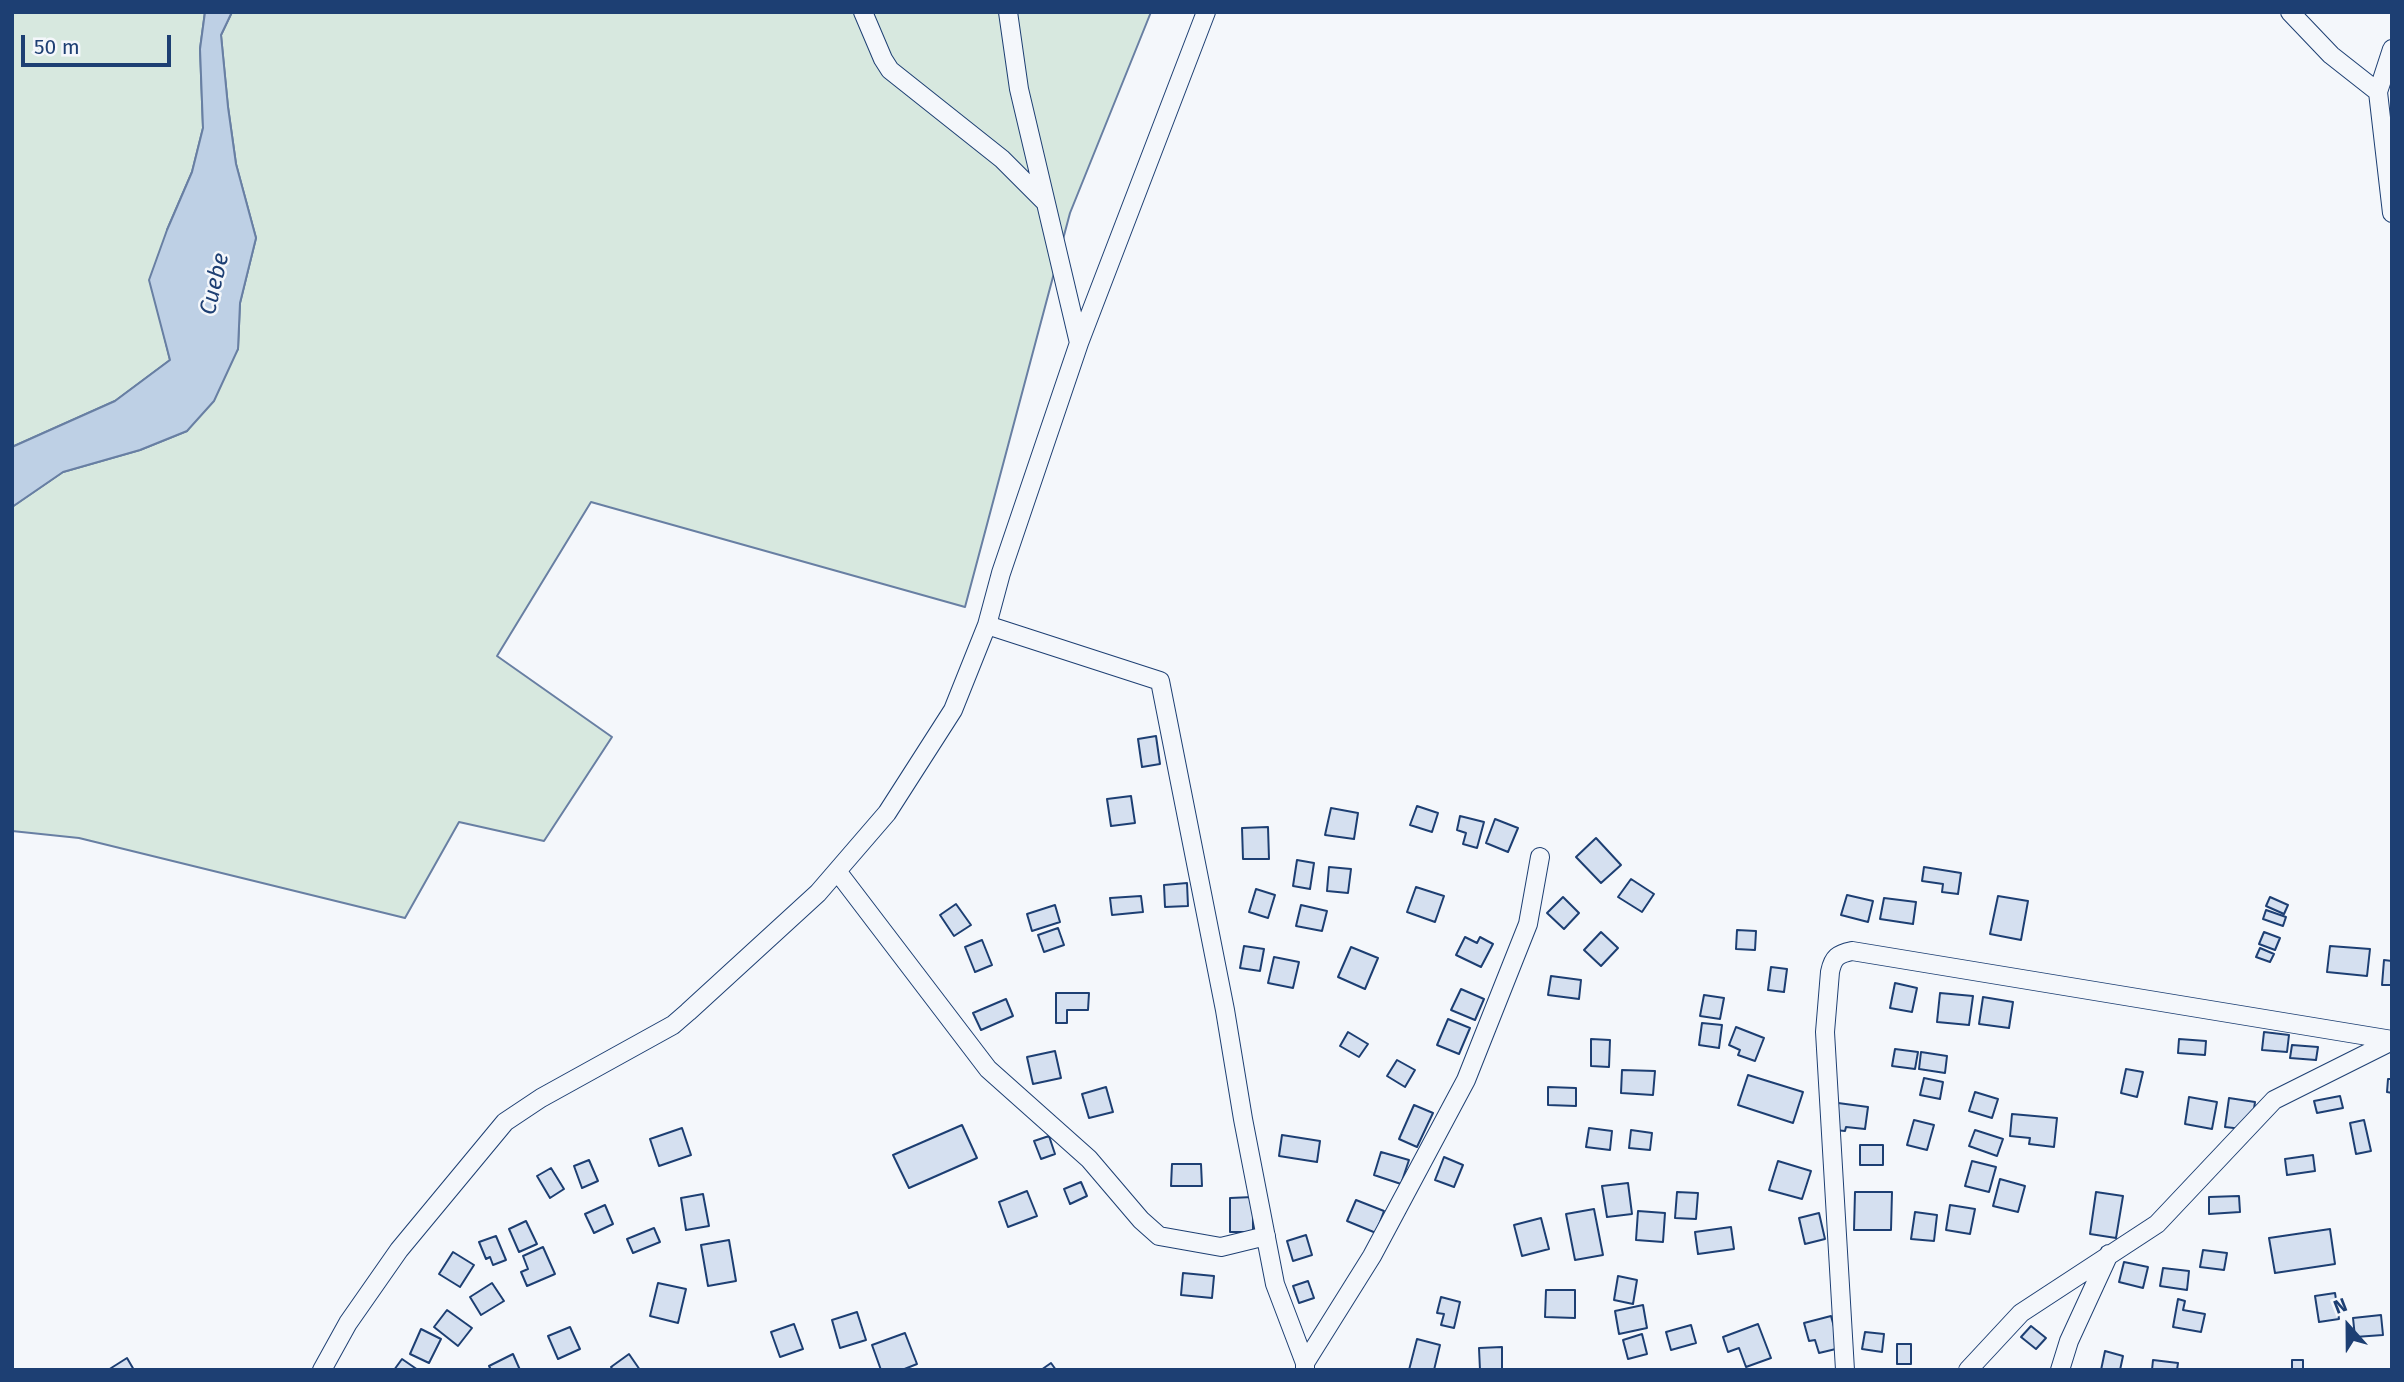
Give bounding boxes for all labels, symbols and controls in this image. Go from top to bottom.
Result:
scale bar [24,21,175,65]
text: 50 m [34,34,80,60]
water label: Cuebe [194,250,236,318]
north arrow [2313,1291,2383,1361]
text: N [2330,1293,2350,1319]

